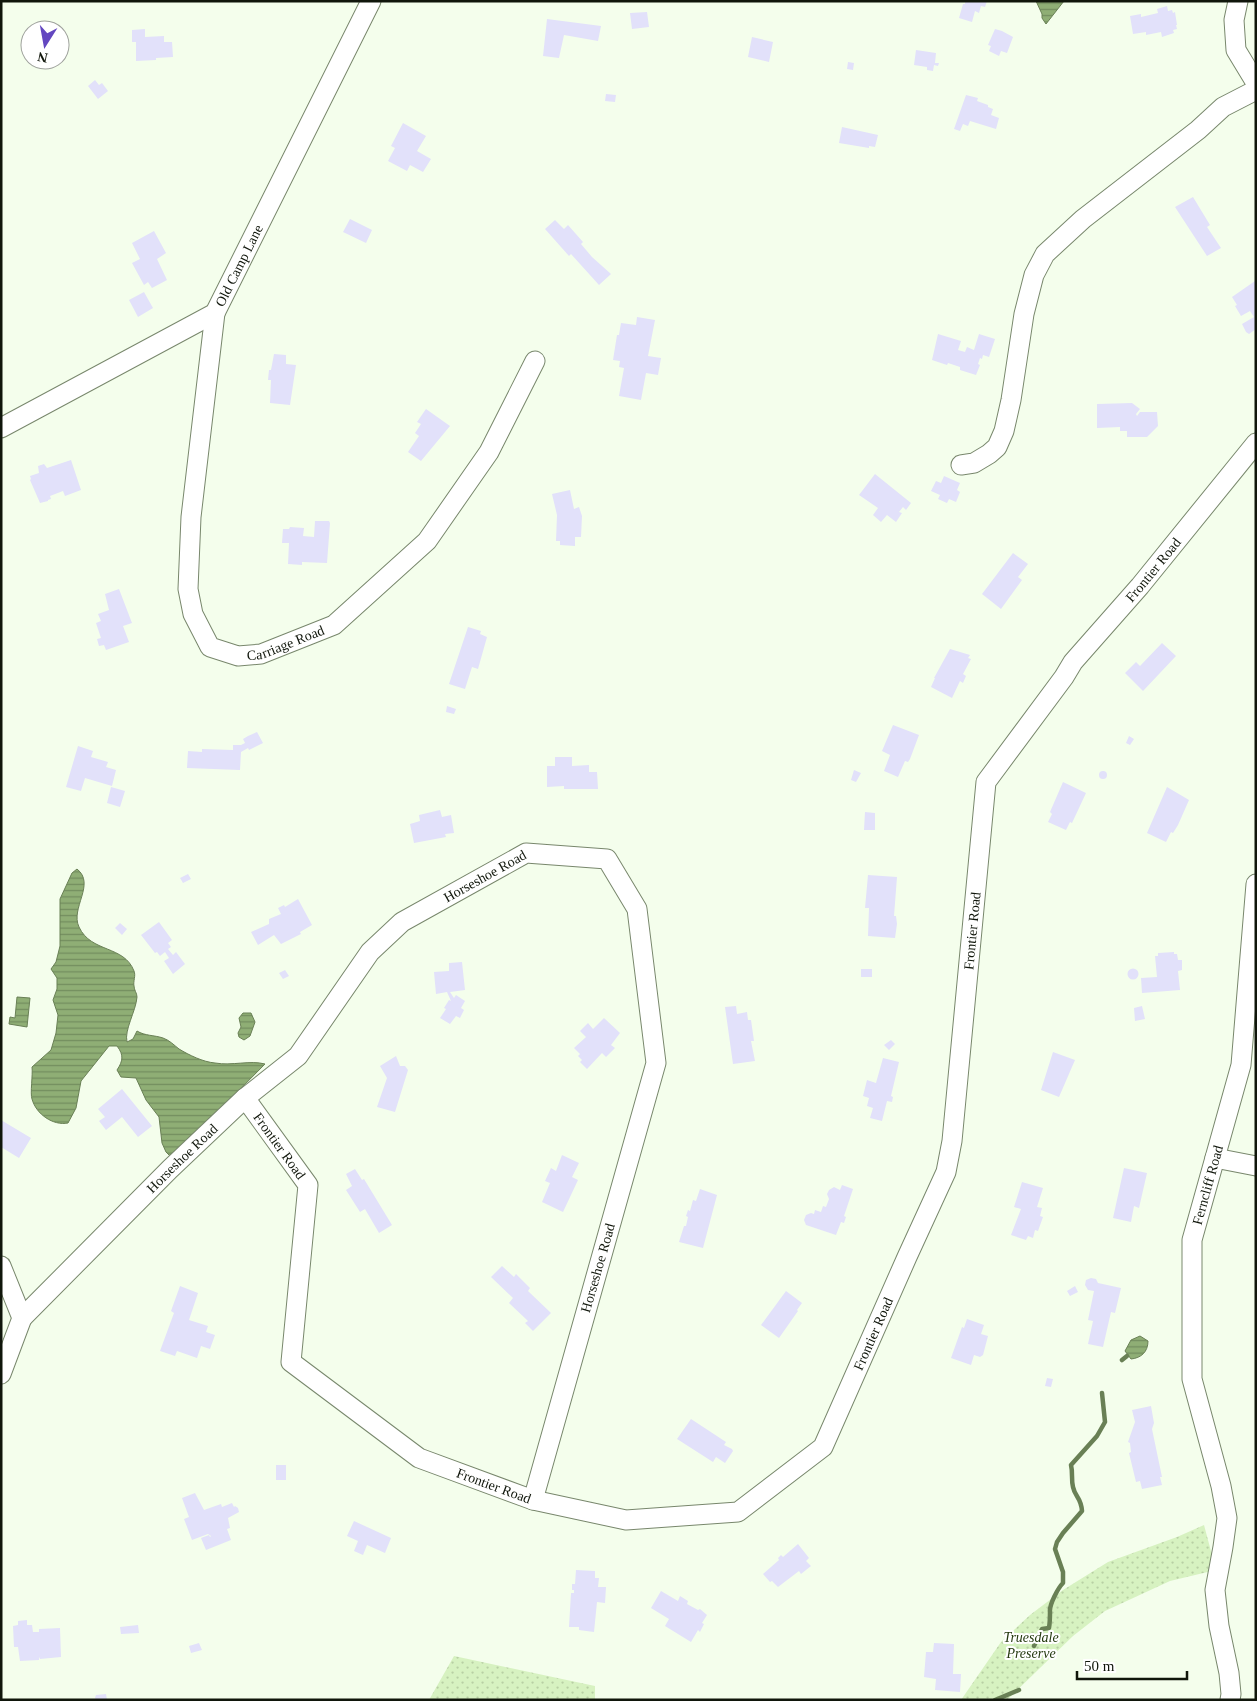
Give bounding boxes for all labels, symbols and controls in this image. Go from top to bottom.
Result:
north arrow [20,20,70,70]
text: N [36,49,49,66]
street label: Old Camp Lane [212,222,265,309]
street label: Frontier Road [1122,535,1184,605]
street label: Carriage Road [246,622,326,663]
street label: Horseshoe Road [441,847,529,905]
street label: Frontier Road [961,891,983,971]
street label: Frontier Road [251,1110,309,1182]
street label: Horseshoe Road [143,1121,220,1196]
street label: Ferncliff Road [1189,1144,1226,1226]
street label: Horseshoe Road [578,1222,618,1314]
street label: Frontier Road [850,1295,896,1373]
street label: Frontier Road [455,1465,533,1506]
park label: Truesdale Preserve [1003,1630,1059,1661]
scale bar [1077,1648,1187,1680]
text: 50 m [1084,1658,1115,1674]

